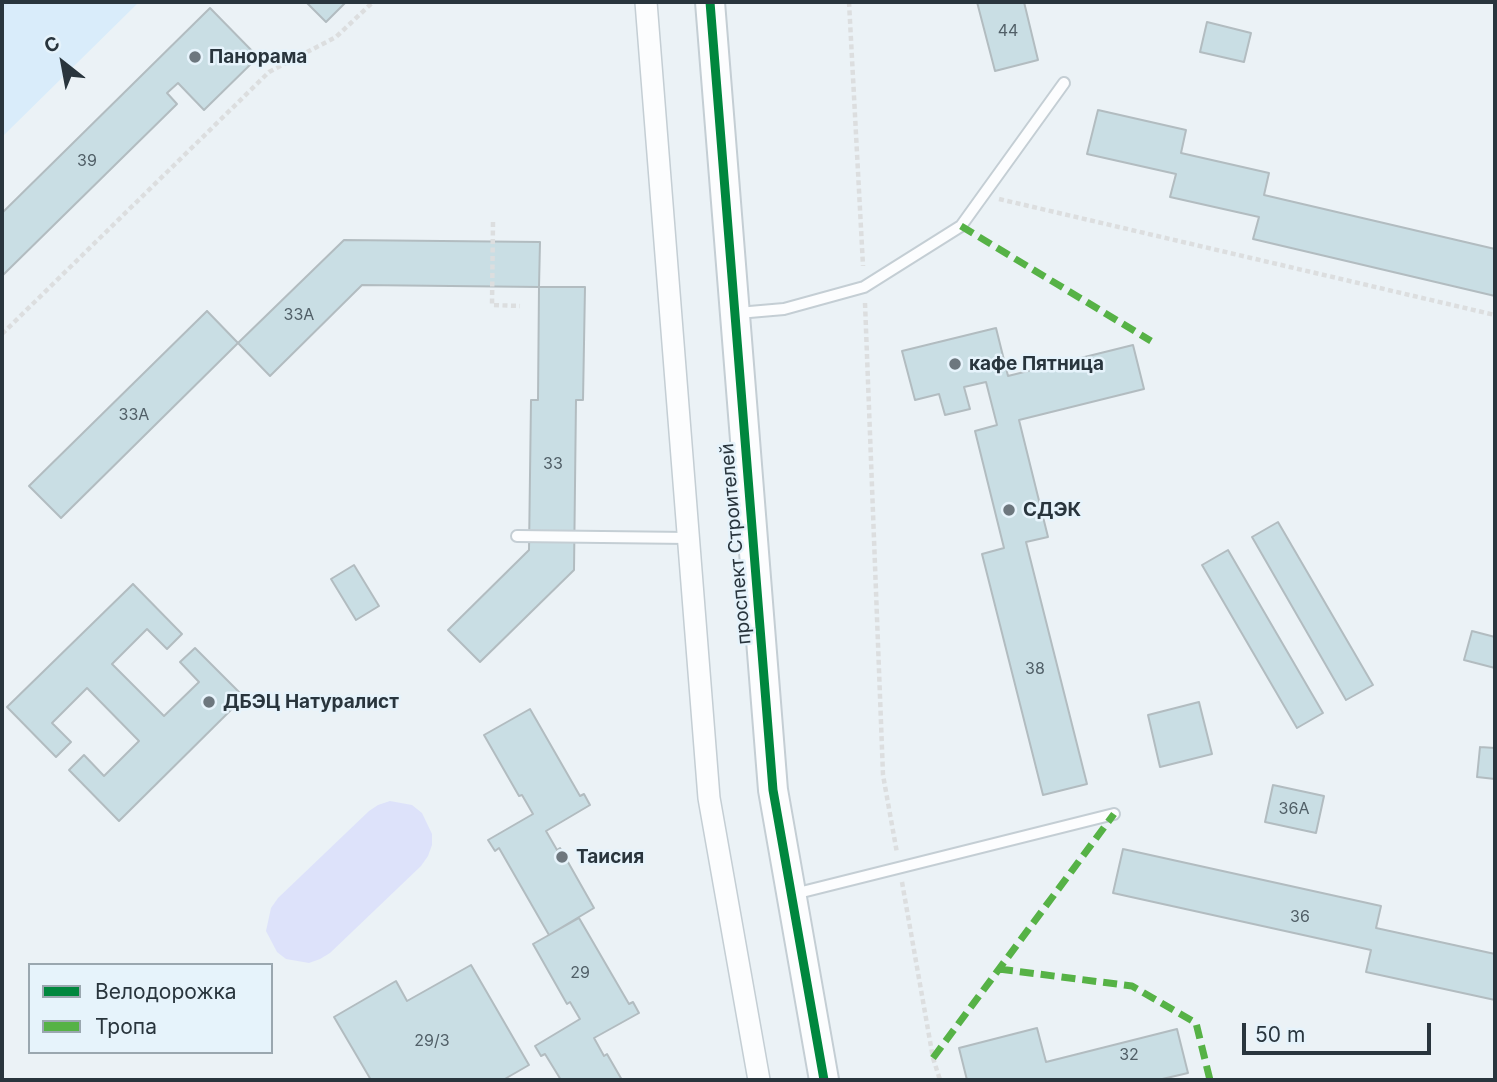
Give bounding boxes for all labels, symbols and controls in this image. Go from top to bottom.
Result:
house number: 44 [998,21,1018,41]
north arrow [28,28,98,98]
text: С [40,31,64,58]
place label: Панорама [209,46,307,68]
marker: Панорама [187,49,203,65]
house number: 39 [77,151,97,171]
house number: 33А [284,305,314,325]
place label: кафе Пятница [969,353,1104,375]
marker: кафе Пятница [947,356,963,372]
house number: 33А [119,405,149,425]
street label: проспект Строителей [716,442,756,646]
house number: 33 [543,454,563,474]
place label: СДЭК [1023,499,1081,521]
marker: СДЭК [1001,502,1017,518]
house number: 38 [1025,659,1045,679]
place label: ДБЭЦ Натуралист [223,691,399,713]
marker: ДБЭЦ Натуралист [201,694,217,710]
house number: 36А [1279,799,1309,819]
place label: Таисия [576,846,644,868]
marker: Таисия [554,849,570,865]
house number: 36 [1290,907,1310,927]
legend [28,963,273,1054]
house number: 29 [570,963,590,983]
text: Велодорожка [95,979,237,1004]
scale bar [1245,1009,1434,1052]
text: Тропа [95,1014,157,1039]
text: 50 m [1255,1022,1305,1047]
house number: 29/3 [414,1031,450,1051]
house number: 32 [1119,1045,1139,1065]

